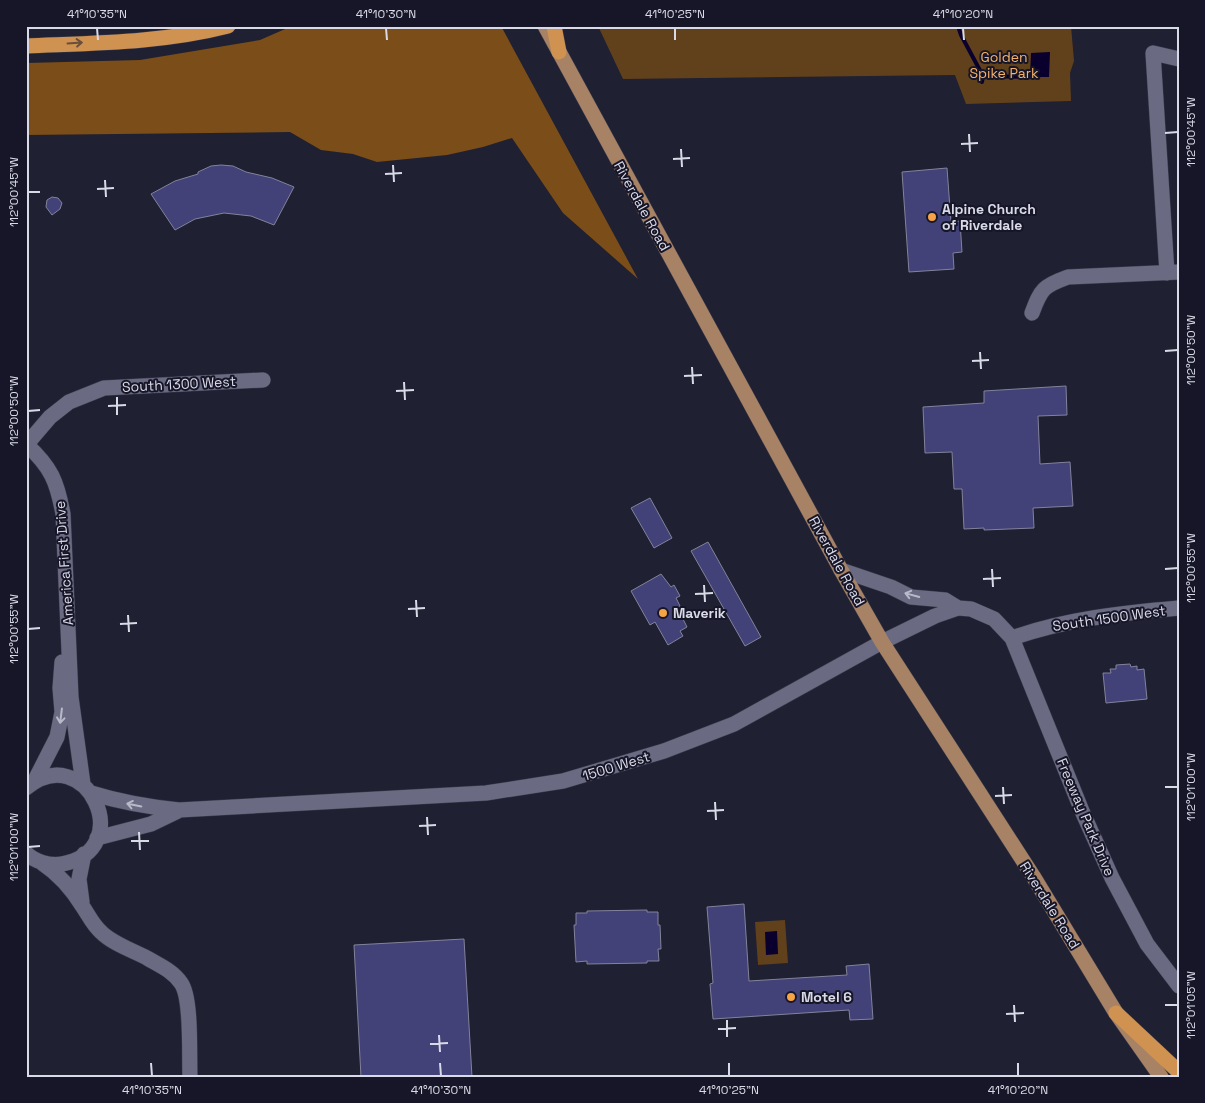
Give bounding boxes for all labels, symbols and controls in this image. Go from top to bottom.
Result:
text: 41°10'35"N [67,6,127,22]
text: 41°10'30"N [356,6,416,22]
text: 41°10'25"N [645,6,705,22]
text: 41°10'20"N [933,6,993,22]
one-way arrow [67,39,83,48]
park label: Golden Spike Park [969,48,1039,82]
text: 112°00'45"W [1183,96,1199,167]
text: 112°00'45"W [6,156,22,227]
street label: Riverdale Road [610,158,674,254]
place label: Alpine Church of Riverdale [942,200,1036,234]
marker: Alpine Church of Riverdale [926,211,938,223]
text: 112°00'50"W [1183,314,1199,385]
street label: South 1300 West [122,372,236,396]
text: 112°00'50"W [6,375,22,446]
street label: America First Drive [51,500,77,626]
street label: Riverdale Road [805,513,869,609]
text: 112°00'55"W [1183,532,1199,603]
one-way arrow [904,590,920,600]
text: 112°00'55"W [6,593,22,664]
street label: South 1500 West [1051,601,1167,635]
place label: Maverik [673,604,726,622]
marker: Maverik [657,607,669,619]
one-way arrow [56,708,66,724]
street label: 1500 West [580,747,652,785]
text: 112°01'00"W [1183,752,1199,821]
street label: Freeway Park Drive [1053,755,1119,879]
one-way arrow [127,800,143,809]
text: 112°01'00"W [6,812,22,881]
street label: Riverdale Road [1016,858,1084,952]
text: 112°01'05"W [1183,970,1199,1039]
place label: Motel 6 [801,988,852,1006]
marker: Motel 6 [785,991,797,1003]
text: 41°10'35"N [122,1082,182,1098]
text: 41°10'30"N [411,1082,471,1098]
text: 41°10'25"N [699,1082,759,1098]
text: 41°10'20"N [988,1082,1048,1098]

